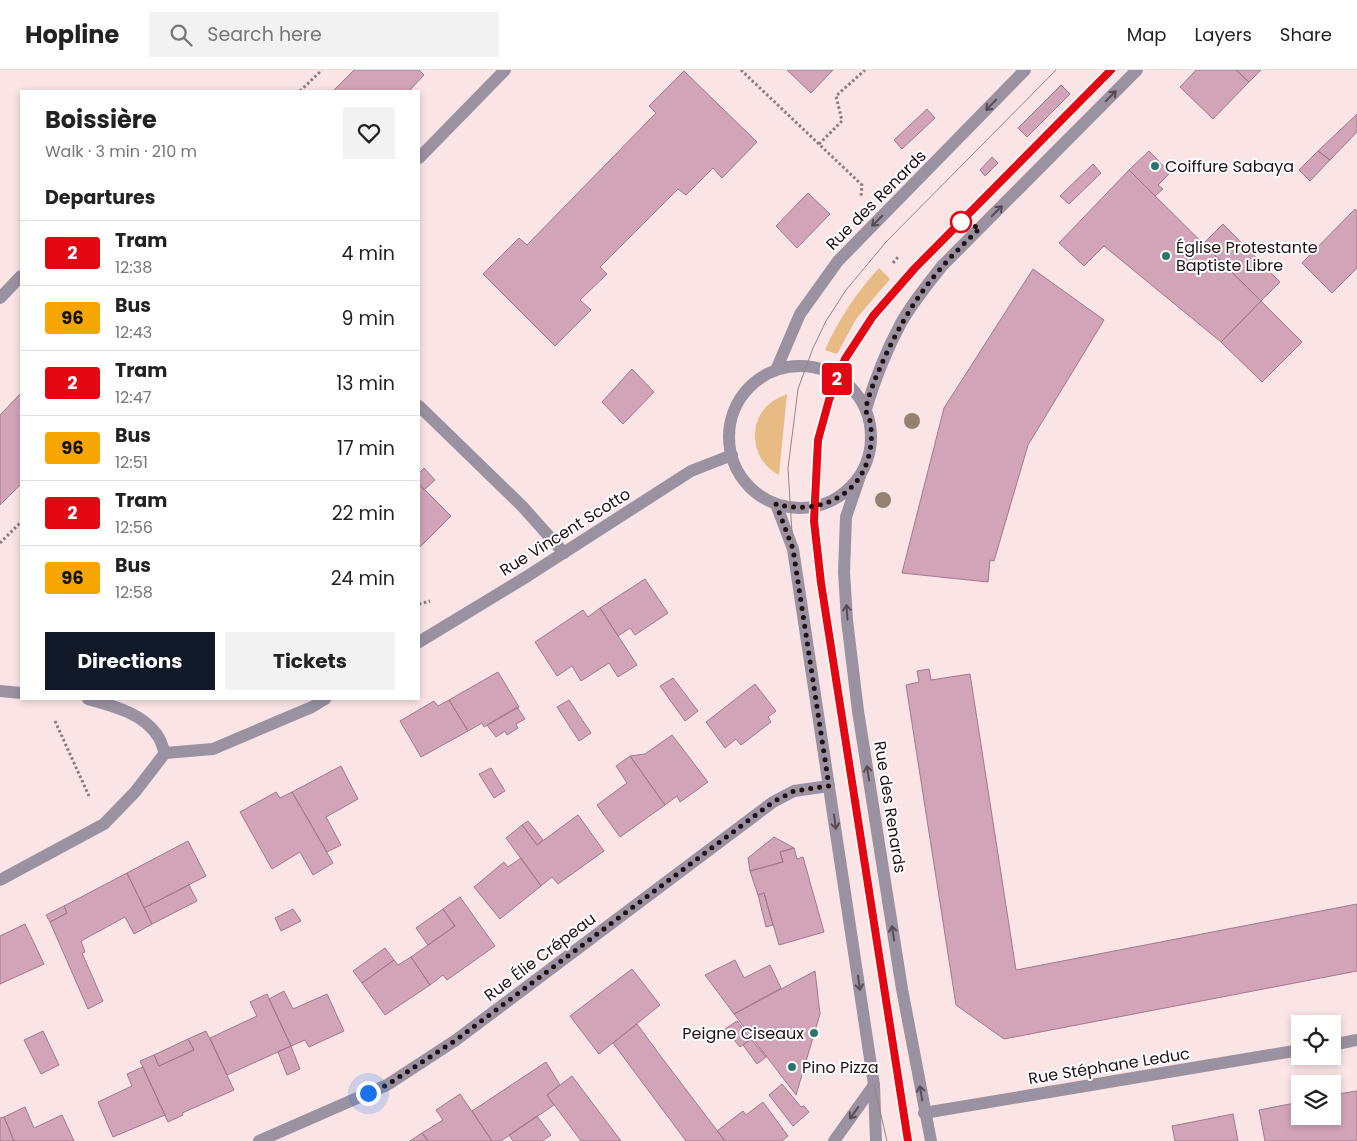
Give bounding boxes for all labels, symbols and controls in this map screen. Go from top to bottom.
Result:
search box [149,12,499,57]
text: Hopline [25,18,119,51]
icon: search [167,21,195,49]
text: Search here [207,21,322,48]
text: Map [1127,22,1167,47]
text: Layers [1195,22,1252,47]
text: Share [1280,22,1332,47]
one-way arrow [1105,90,1118,102]
one-way arrow [985,99,997,111]
text: Boissière [45,103,157,136]
button: heart [343,107,395,159]
text: Walk · 3 min · 210 m [45,140,197,163]
street label: Rue des Renards [821,145,931,255]
place label: Coiffure Sabaya [1165,155,1294,178]
marker: Coiffure Sabaya [1149,160,1161,172]
text: Departures [45,184,155,211]
one-way arrow [991,205,1003,217]
unlabelled marker [950,211,972,233]
one-way arrow [871,215,883,227]
text: Tram [115,227,167,254]
place label: Église Protestante Baptiste Libre [1176,236,1318,277]
text: 2 [67,240,78,265]
text: 4 min [342,240,395,267]
marker: Église Protestante Baptiste Libre [1160,250,1172,262]
text: 12:38 [115,256,152,279]
text: Bus [115,292,151,319]
text: 96 [61,305,84,330]
text: 9 min [342,305,395,332]
text: 12:43 [115,321,152,344]
text: Tram [115,357,167,384]
line badge: 2 [821,363,853,395]
text: 2 [832,366,842,391]
text: 2 [67,370,78,395]
text: 13 min [336,370,395,397]
text: 12:47 [115,386,152,409]
text: Bus [115,422,151,449]
text: 96 [61,435,84,460]
text: 17 min [337,435,395,462]
text: 12:51 [115,451,148,474]
street label: Rue Vincent Scotto [495,482,635,582]
text: Tram [115,487,167,514]
text: 2 [67,500,78,525]
text: 22 min [332,500,395,527]
text: 12:56 [115,516,153,539]
text: Bus [115,552,151,579]
text: 96 [61,565,84,590]
text: 24 min [331,565,395,592]
text: 12:58 [115,581,153,604]
one-way arrow [842,604,851,620]
button: Directions [45,632,215,690]
button: Tickets [225,632,395,690]
street label: Rue des Renards [868,739,912,875]
one-way arrow [863,765,873,781]
one-way arrow [830,814,840,830]
street label: Rue Élie Crépeau [479,907,601,1007]
one-way arrow [888,926,898,942]
one-way arrow [854,975,864,991]
map controls [1291,1015,1341,1125]
button: locate [1291,1015,1341,1065]
place label: Peigne Ciseaux [682,1022,804,1045]
marker: Peigne Ciseaux [808,1027,820,1039]
street label: Rue Stéphane Leduc [1027,1042,1192,1090]
place label: Pino Pizza [802,1056,879,1079]
marker: Pino Pizza [786,1061,798,1073]
button: layers [1291,1075,1341,1125]
your location [356,1081,381,1106]
one-way arrow [915,1086,925,1102]
one-way arrow [849,1106,859,1120]

